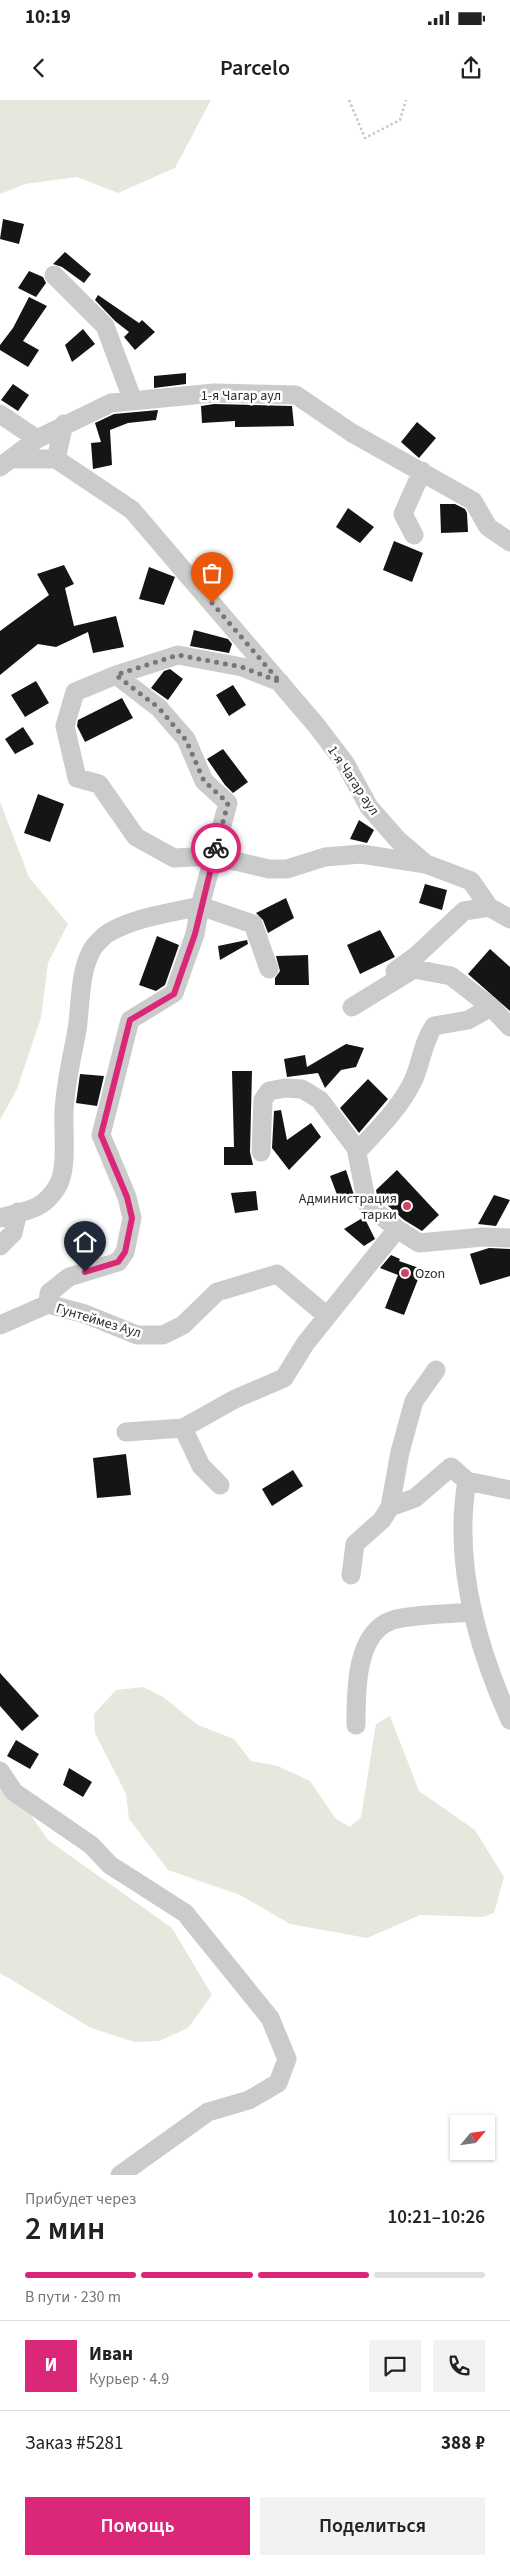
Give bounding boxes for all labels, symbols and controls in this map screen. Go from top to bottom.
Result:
text: 10:19 [25,4,71,31]
text: Parcelo [220,52,290,84]
icon: back [25,54,53,82]
icon: share [457,54,485,82]
street label: 1-я Чагар аул [201,386,281,406]
pin [191,552,233,603]
icon: bag [198,559,226,587]
street label: 1-я Чагар аул [322,742,384,820]
courier [191,823,241,873]
icon: bike [202,834,230,862]
place label: Администрация тарки [299,1189,397,1225]
marker: Администрация тарки [401,1200,413,1212]
pin [64,1221,106,1272]
icon: home [71,1228,99,1256]
place label: Ozon [415,1264,445,1284]
marker: Ozon [399,1267,411,1279]
street label: Гунтеймез Аул [54,1298,144,1343]
north arrow [450,2115,495,2160]
map controls [450,2115,495,2160]
text: Прибудет через [25,2188,136,2210]
text: 10:21–10:26 [387,2204,485,2231]
text: 2 мин [25,2206,105,2252]
text: В пути · 230 m [25,2286,121,2308]
button: chat [369,2340,421,2392]
button: phone [433,2340,485,2392]
text: Иван [89,2341,133,2368]
text: И [45,2352,57,2379]
text: Курьер · 4.9 [89,2368,169,2390]
text: Заказ #5281 [25,2430,124,2457]
text: 388 ₽ [441,2430,485,2457]
button: Помощь [25,2497,250,2555]
button: Поделиться [260,2497,485,2555]

